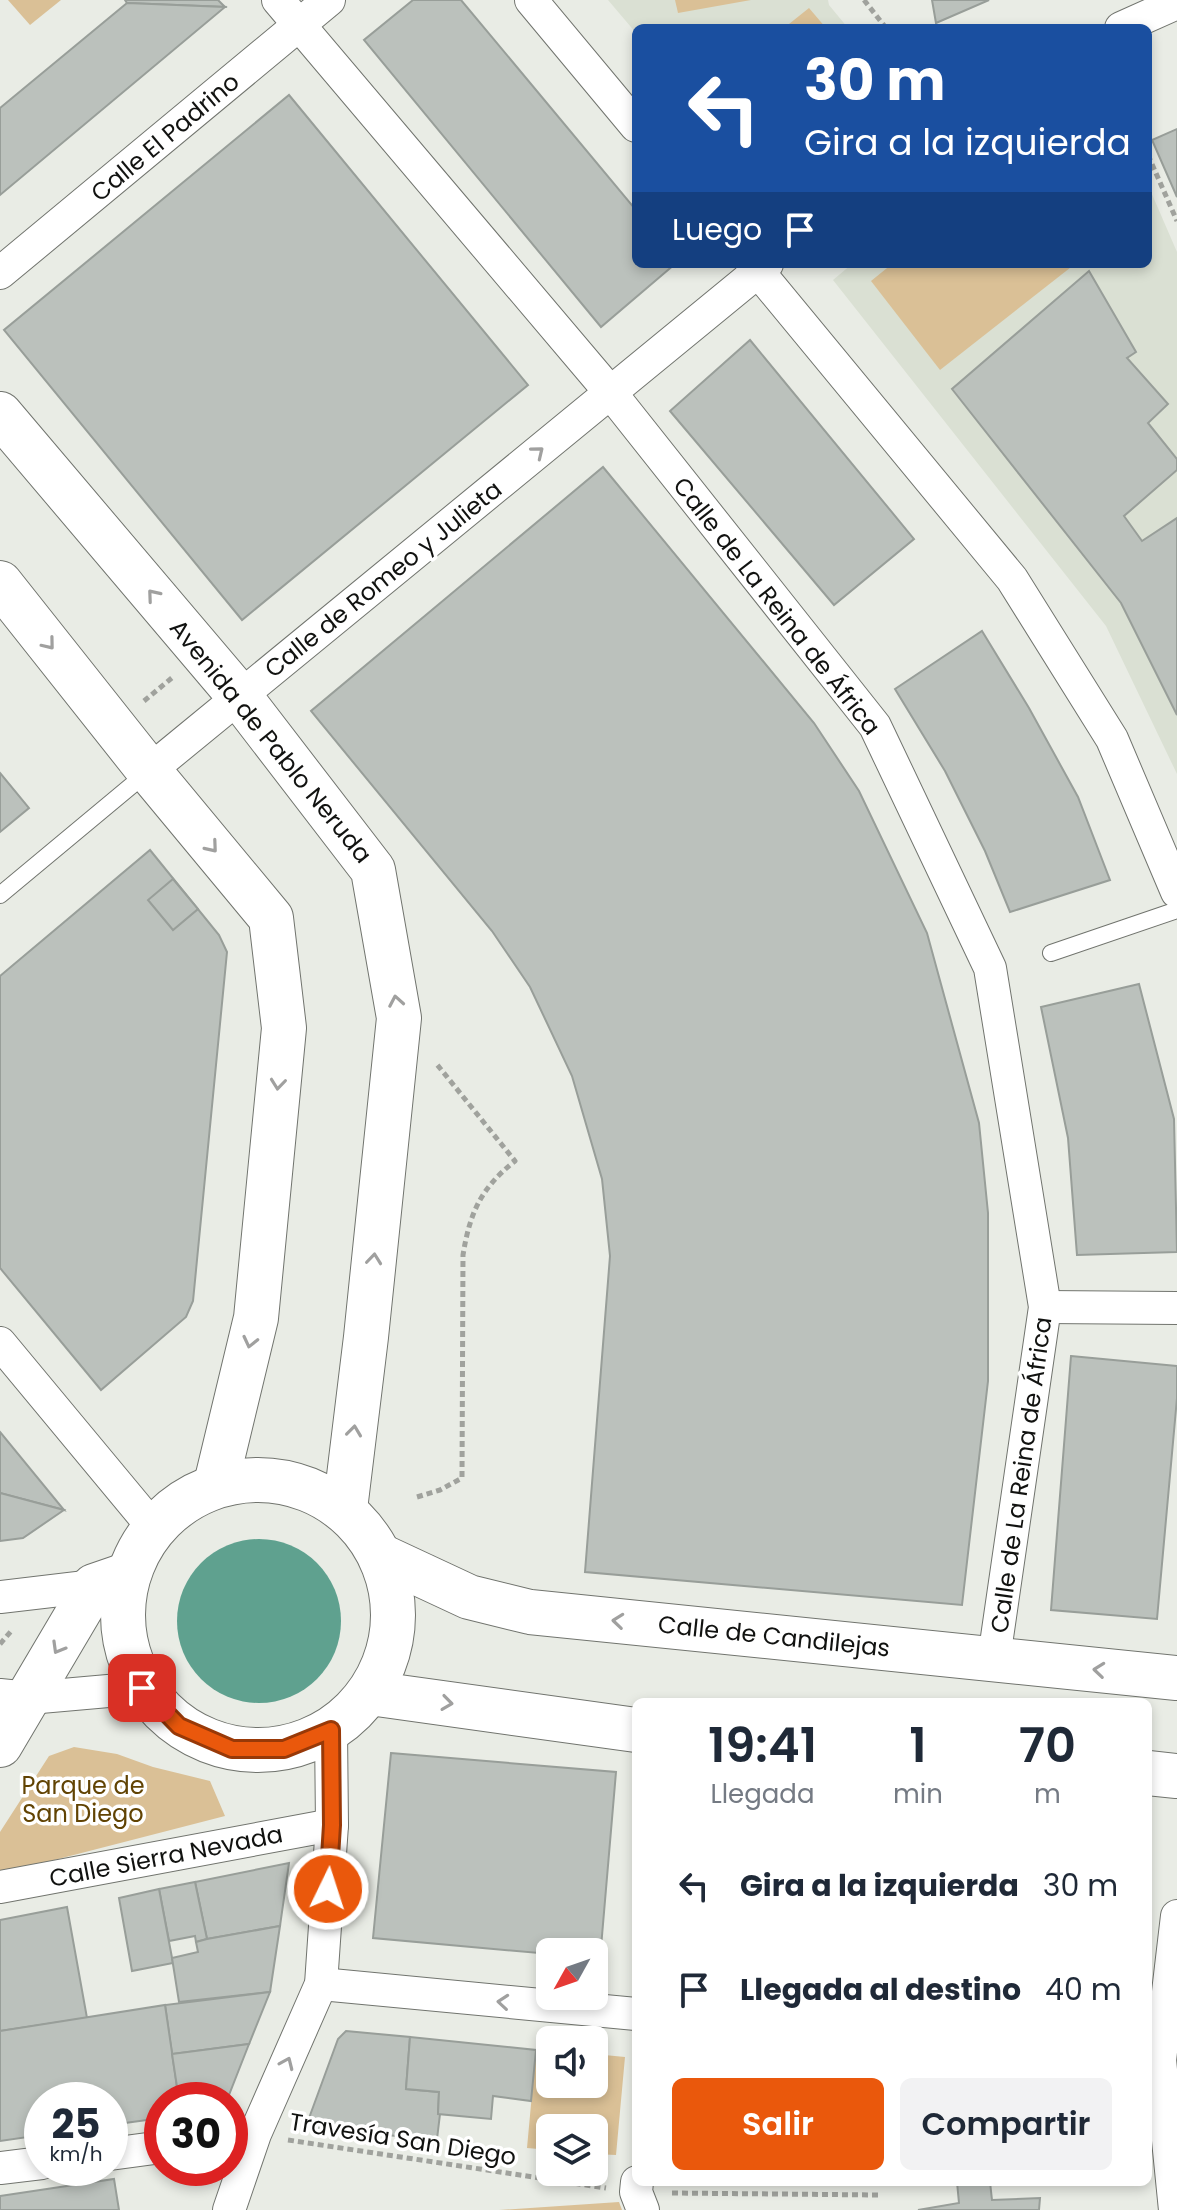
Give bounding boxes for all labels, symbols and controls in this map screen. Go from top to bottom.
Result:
text: 30 m [804,41,946,120]
icon: left [672,56,776,160]
street label: Calle El Padrino [84,65,246,209]
text: Gira a la izquierda [804,117,1131,168]
text: Luego [672,208,762,251]
icon: arrive [778,208,822,252]
one-way arrow [529,447,543,462]
street label: Calle de La Reina de África [666,470,888,742]
street label: Calle de Romeo y Julieta [257,473,509,685]
one-way arrow [149,590,163,604]
street label: Avenida de Pablo Neruda [162,612,380,870]
one-way arrow [39,635,53,650]
one-way arrow [202,837,217,852]
one-way arrow [389,994,406,1008]
one-way arrow [270,1078,287,1091]
one-way arrow [366,1252,383,1265]
street label: Calle de La Reina de África [982,1315,1060,1635]
one-way arrow [242,1335,259,1349]
one-way arrow [345,1425,362,1438]
street label: Calle de Candilejas [656,1607,892,1665]
one-way arrow [611,1613,624,1630]
one-way arrow [52,1640,68,1654]
pin [108,1654,176,1722]
one-way arrow [1093,1661,1106,1678]
icon: arrive [120,1666,164,1710]
one-way arrow [440,1694,454,1711]
text: 19:41 [708,1712,817,1779]
text: 1 [909,1712,927,1779]
text: 70 [1019,1712,1076,1779]
park label: Parque de San Diego [21,1769,145,1830]
text: Llegada [710,1776,815,1812]
text: min [893,1776,943,1812]
text: m [1034,1776,1061,1812]
street label: Calle Sierra Nevada [46,1817,286,1895]
position arrow [286,1847,370,1931]
icon: left [672,1864,716,1908]
text: Gira a la izquierda [740,1864,1019,1907]
text: 30 m [1043,1864,1118,1907]
north arrow [536,1938,608,2010]
map controls [536,1938,608,2186]
icon: arrive [672,1968,716,2012]
text: Llegada al destino [740,1968,1021,2011]
text: 40 m [1045,1968,1122,2011]
one-way arrow [496,1993,509,2010]
button: sound [536,2026,608,2098]
one-way arrow [277,2057,293,2071]
button: Salir [672,2078,884,2170]
button: Compartir [900,2078,1112,2170]
speed limit sign: 30 [144,2082,248,2186]
text: 25 [52,2096,100,2152]
street label: Travesía San Diego [287,2105,519,2173]
button: layers [536,2114,608,2186]
text: km/h [49,2140,103,2168]

